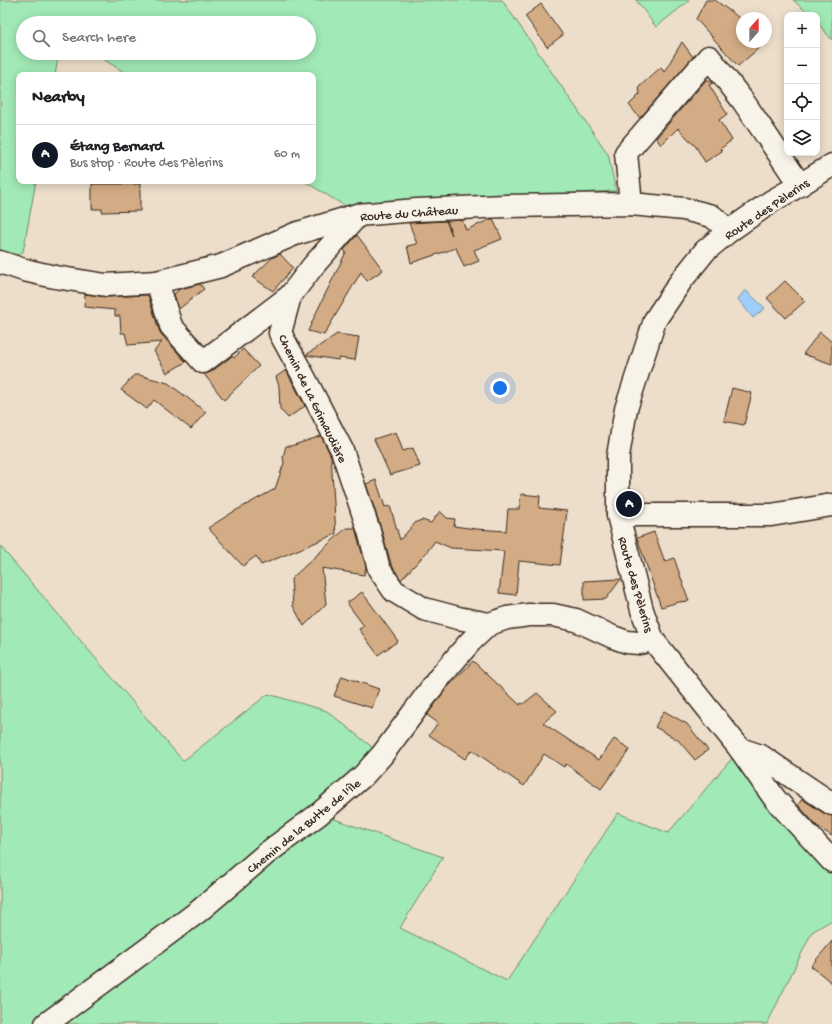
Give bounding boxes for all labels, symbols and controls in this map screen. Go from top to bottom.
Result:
north arrow [736,12,772,48]
map controls [784,12,820,156]
button: + [784,12,820,48]
search box [16,16,316,60]
icon: search [30,27,52,49]
text: Search here [62,29,136,47]
button: − [784,48,820,84]
button: locate [784,84,820,120]
text: Nearby [32,88,85,108]
button: layers [784,120,820,156]
text: Étang Bernard [70,138,163,156]
text: A [41,147,49,162]
text: 60 m [274,147,300,162]
text: Bus stop · Route des Pèlerins [70,156,223,171]
street label: Route des Pèlerins [722,176,814,244]
street label: Route du Château [360,203,459,225]
street label: Chemin de La Grimaudière [274,332,350,466]
your location [490,378,510,398]
pin: A [616,489,642,519]
street label: Route des Pèlerins [614,535,656,635]
street label: Chemin de la Butte de l'Île [244,775,365,877]

